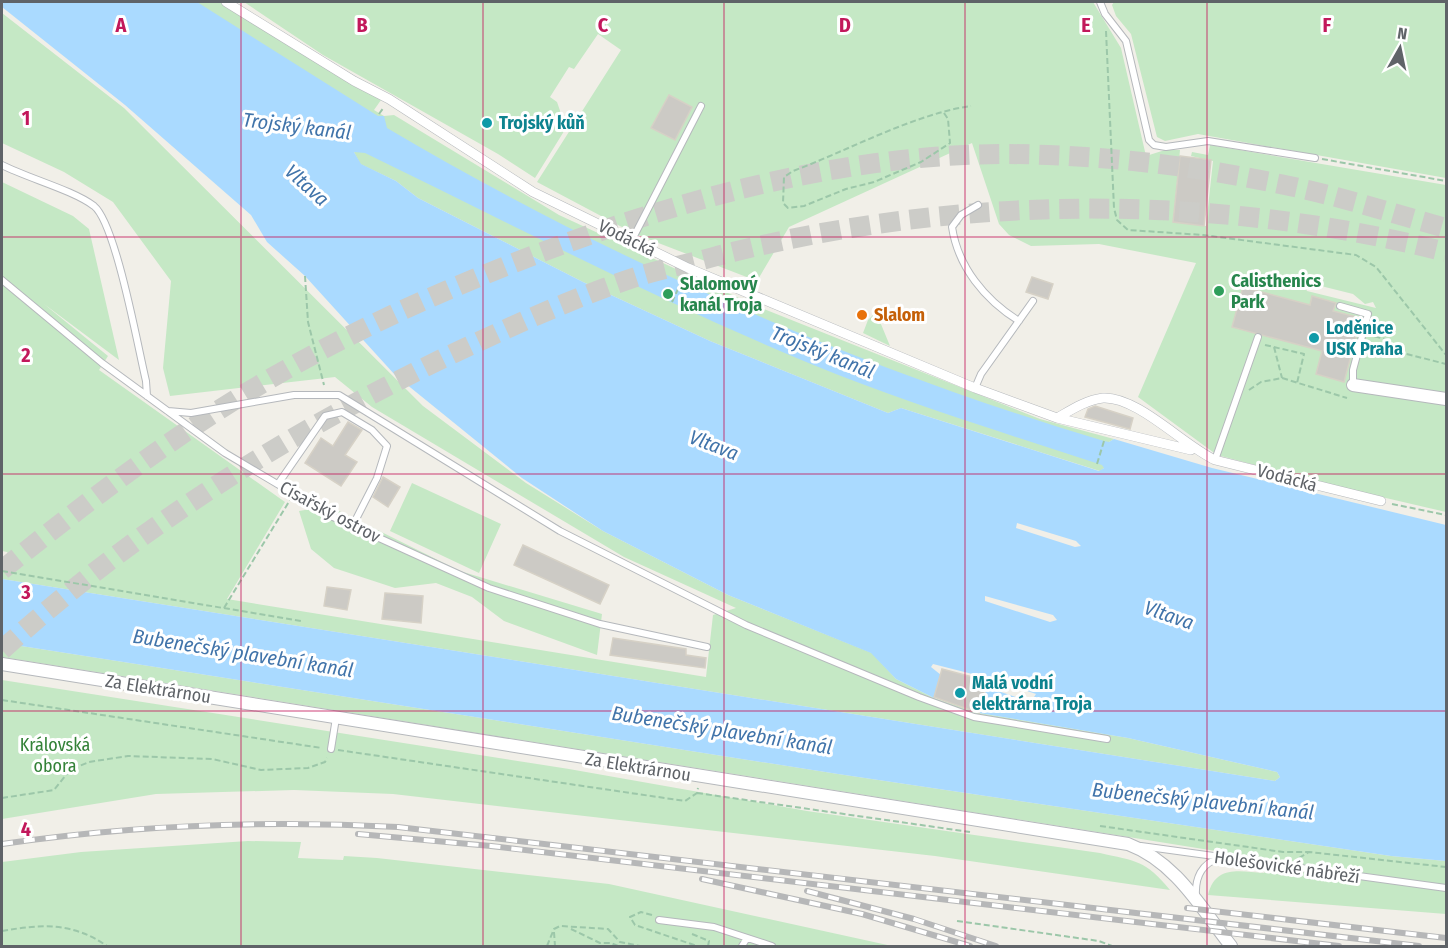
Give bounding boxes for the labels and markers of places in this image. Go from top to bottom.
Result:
place label: Trojský kůň [499,112,585,134]
marker: Trojský kůň [480,116,494,130]
place label: Calisthenics Park [1231,270,1321,313]
place label: Slalomový kanál Troja [680,273,762,316]
marker: Calisthenics Park [1212,284,1226,298]
marker: Slalomový kanál Troja [661,287,675,301]
place label: Slalom [874,304,925,326]
marker: Slalom [855,308,869,322]
place label: Loděnice USK Praha [1326,317,1403,360]
marker: Loděnice USK Praha [1307,331,1321,345]
place label: Malá vodní elektrárna Troja [972,672,1092,715]
marker: Malá vodní elektrárna Troja [953,686,967,700]

